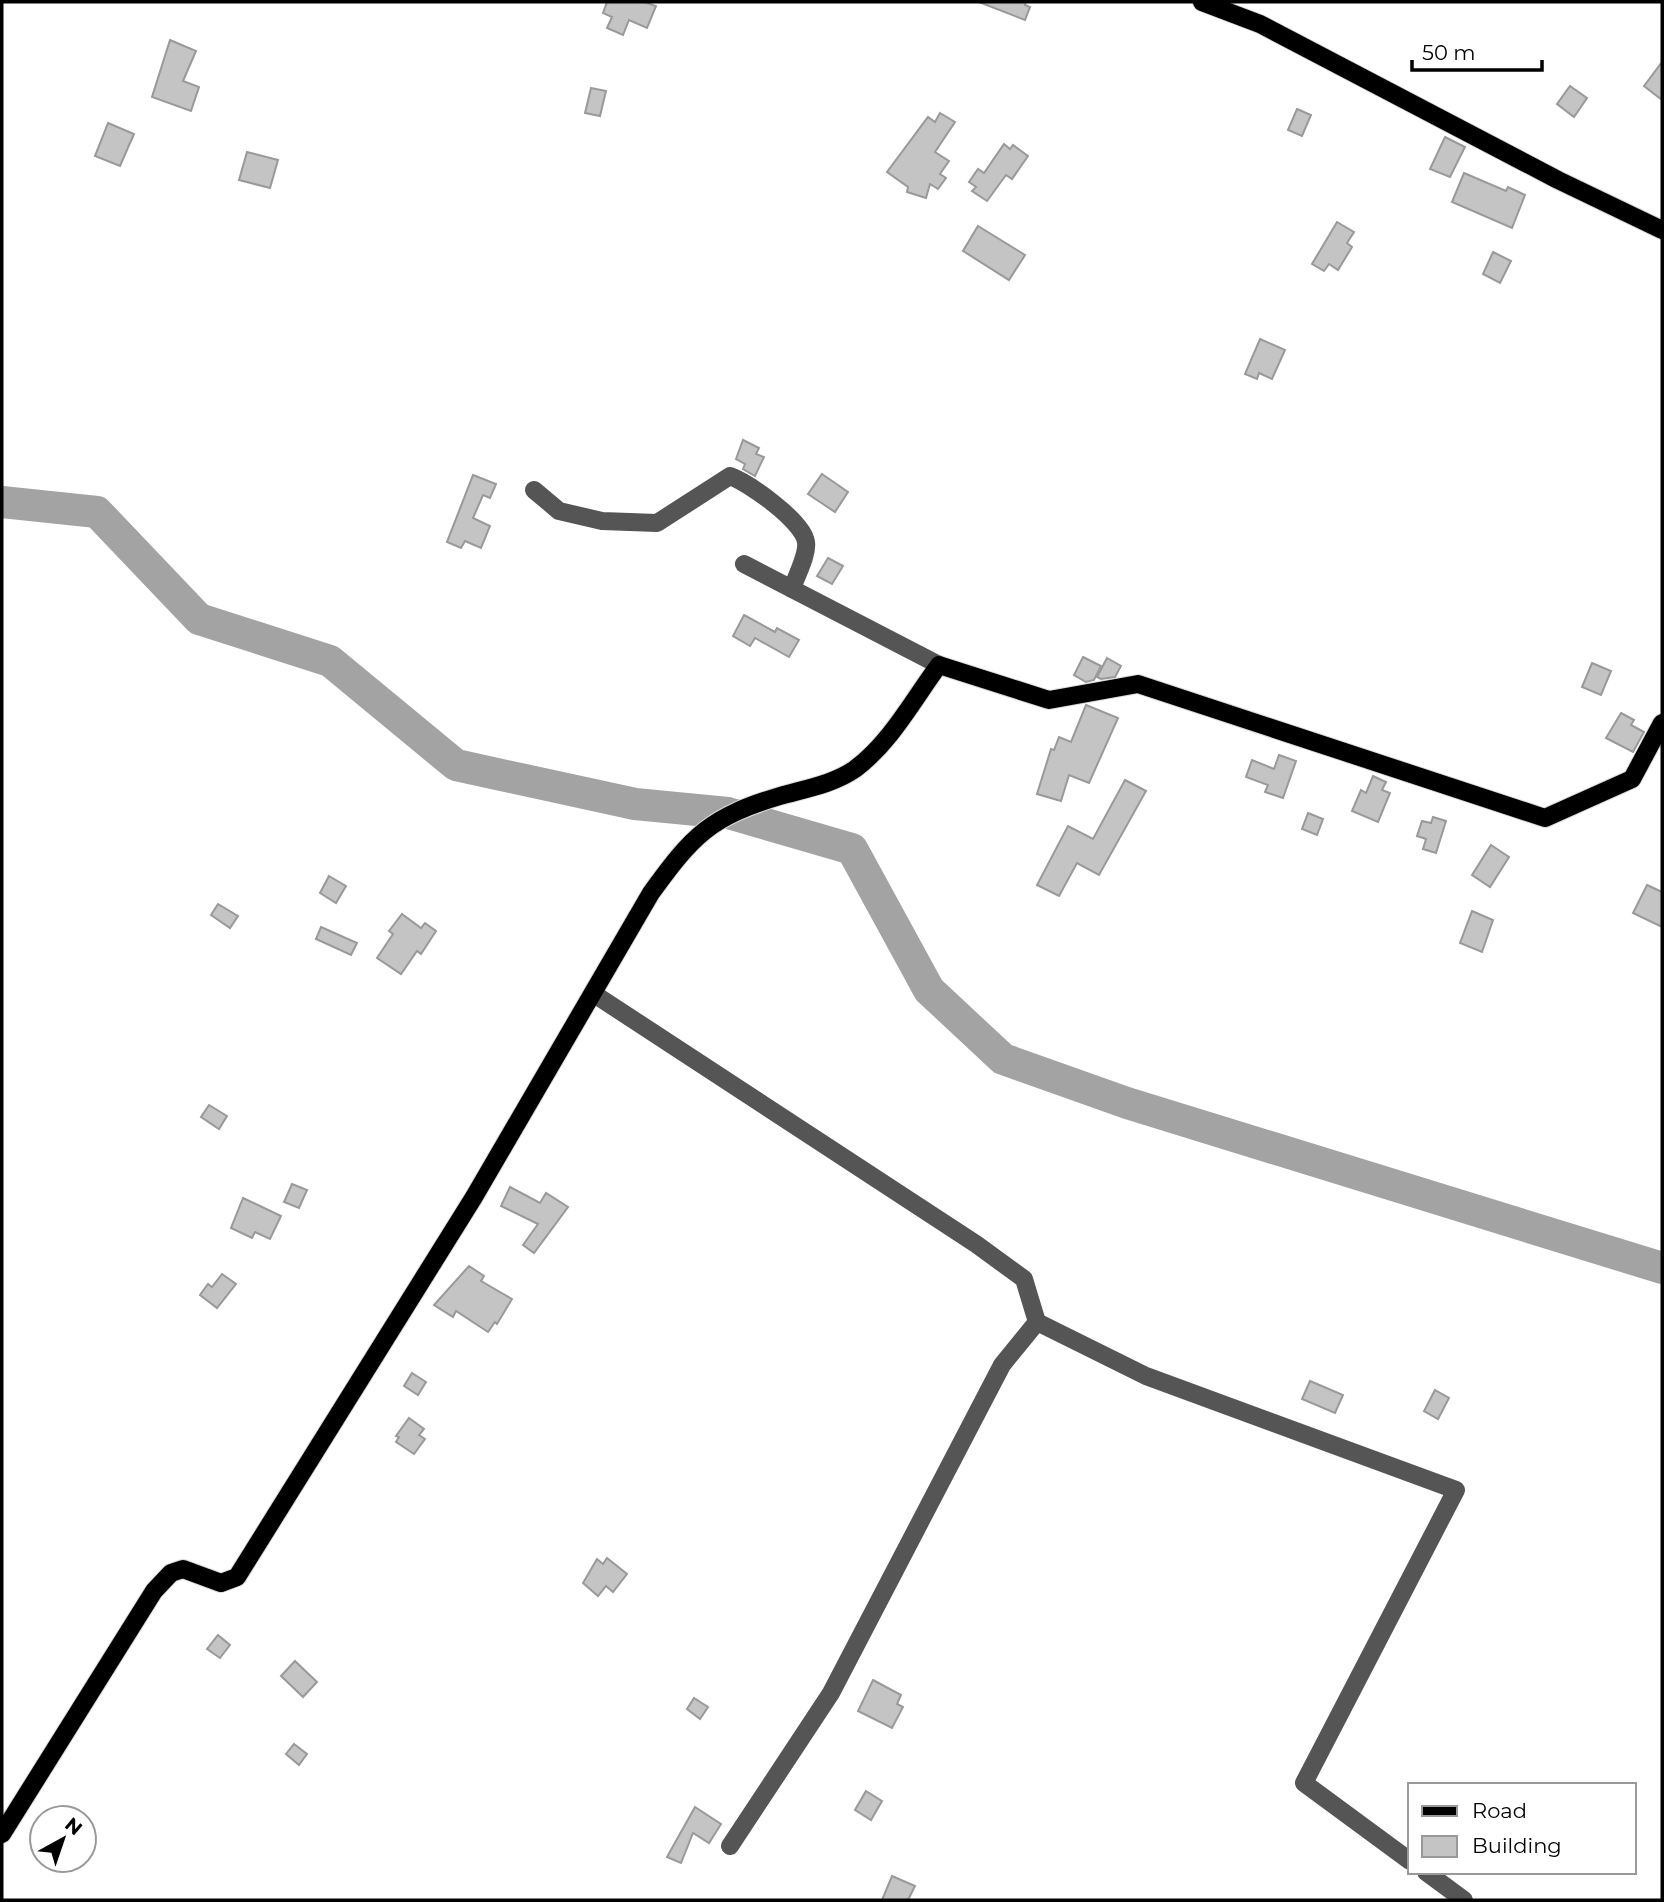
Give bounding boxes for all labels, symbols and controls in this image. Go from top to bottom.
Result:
scale bar [1412,28,1542,72]
text: 50 m [1422,40,1476,65]
legend [1408,1783,1636,1874]
text: Road [1472,1798,1527,1823]
north arrow [28,1804,98,1874]
text: N [60,1813,87,1840]
text: Building [1472,1833,1562,1858]

